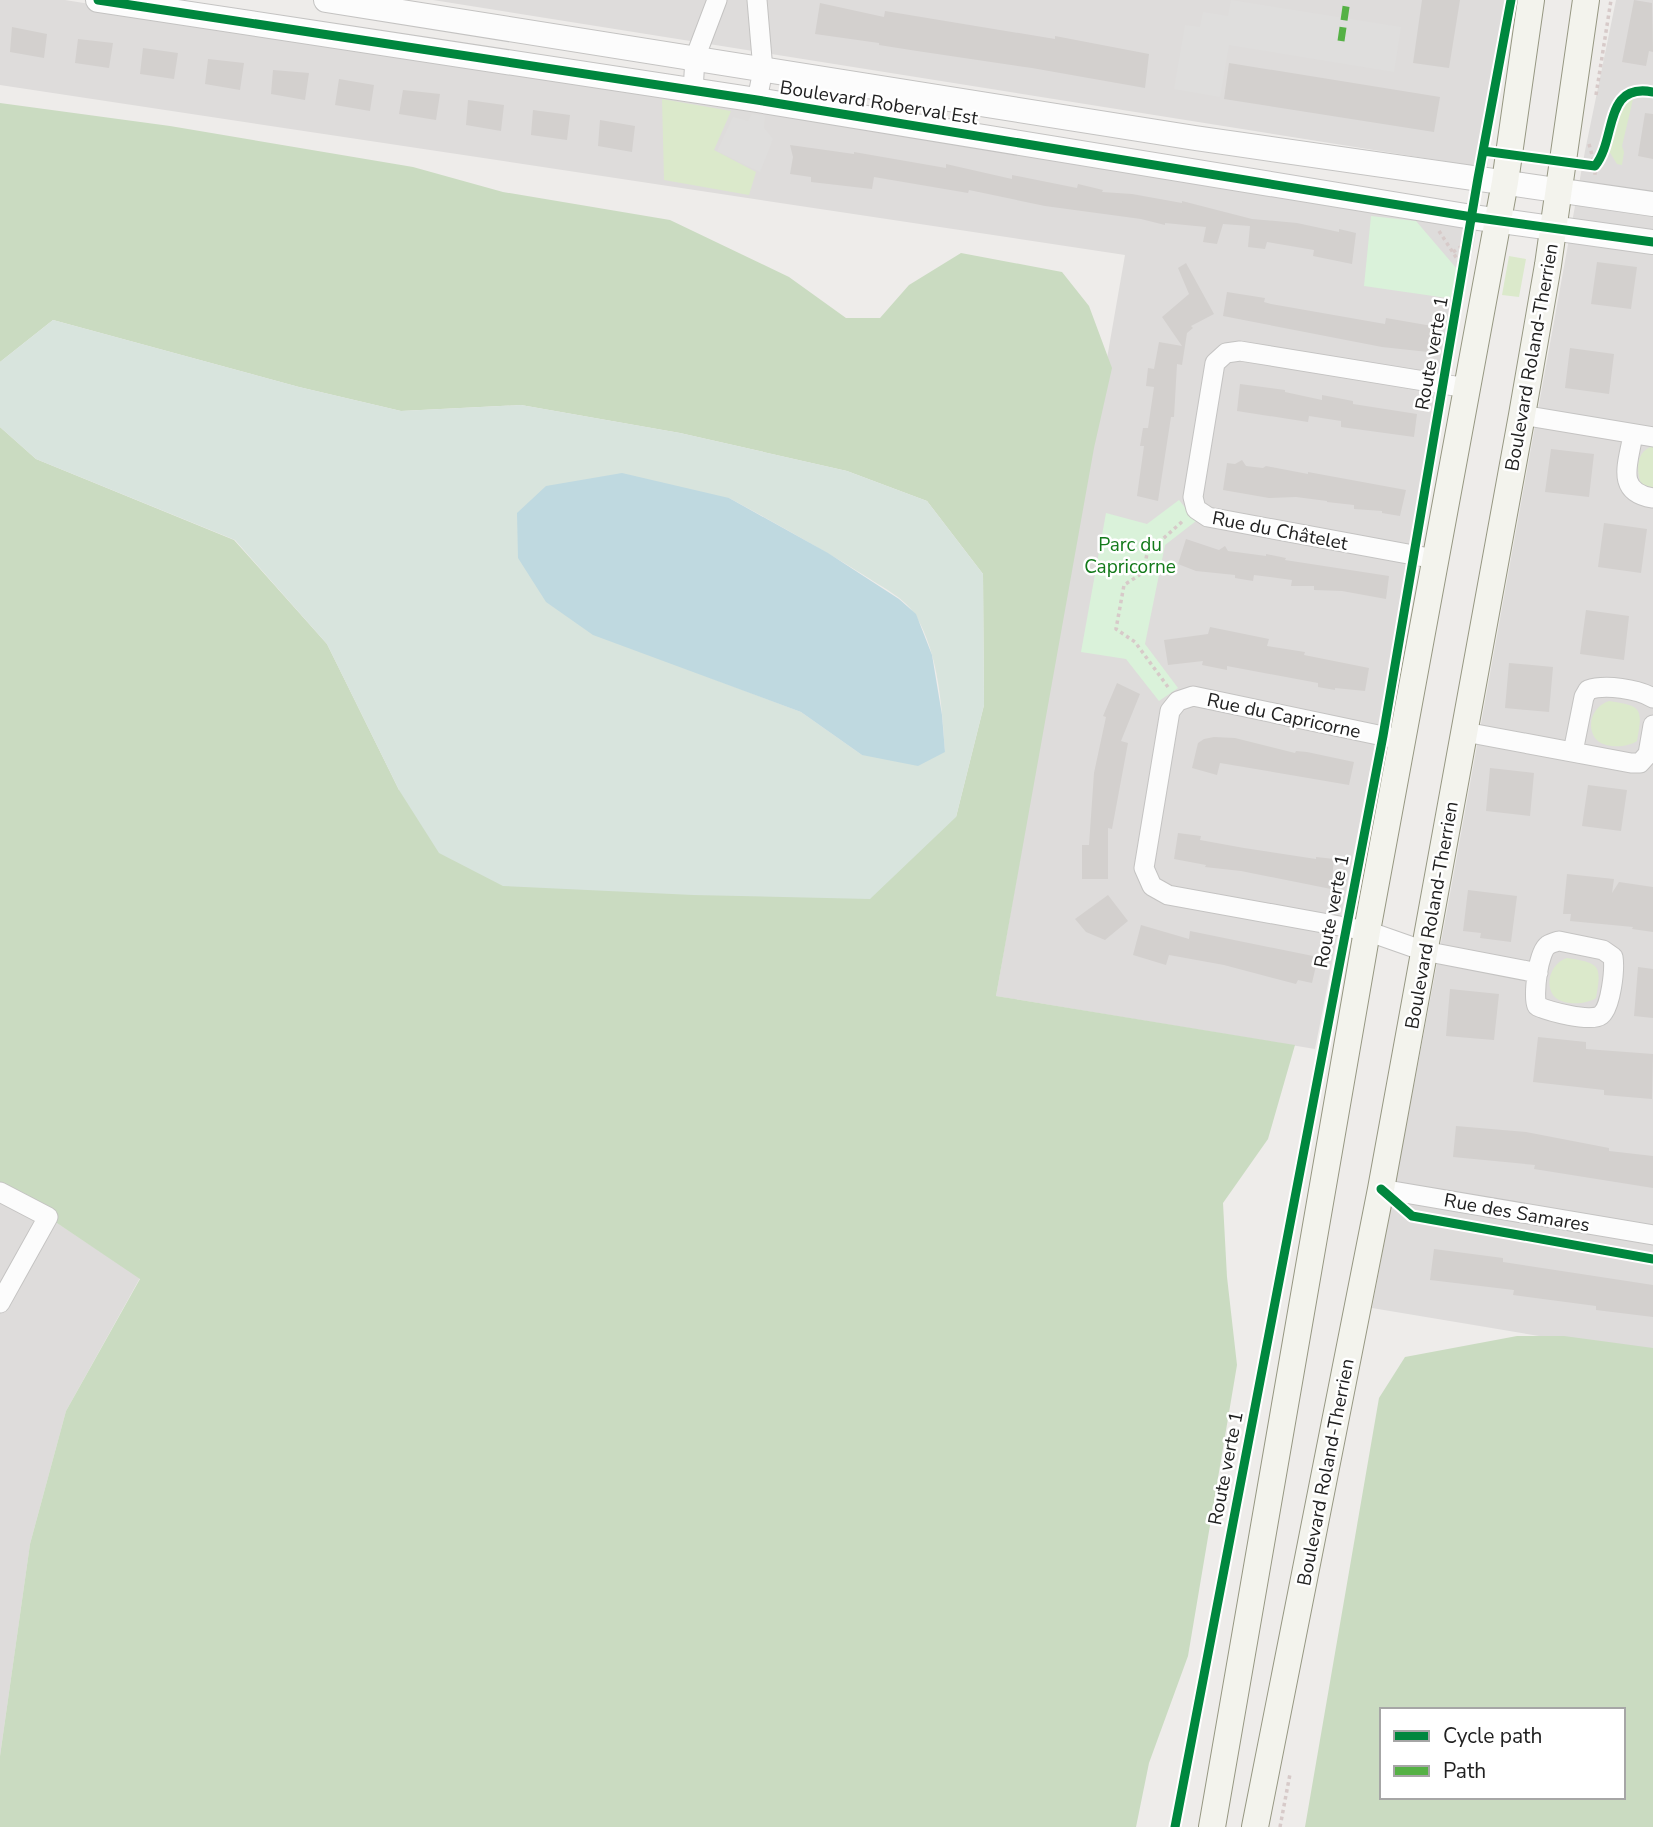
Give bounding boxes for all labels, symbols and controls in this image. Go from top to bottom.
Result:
street label: Boulevard Roberval Est [778,74,980,132]
street label: Boulevard Roland-Therrien [1499,241,1565,473]
street label: Route verte 1 [1409,294,1455,412]
street label: Rue du Châtelet [1210,505,1350,557]
park label: Parc du Capricorne [1084,532,1176,580]
street label: Rue du Capricorne [1204,687,1363,745]
street label: Boulevard Roland-Therrien [1399,799,1465,1031]
street label: Route verte 1 [1308,852,1356,970]
street label: Rue des Samares [1442,1187,1592,1239]
street label: Boulevard Roland-Therrien [1291,1356,1361,1588]
street label: Route verte 1 [1202,1409,1250,1527]
legend [1380,1708,1625,1799]
text: Cycle path [1443,1722,1542,1750]
text: Path [1443,1757,1486,1785]

